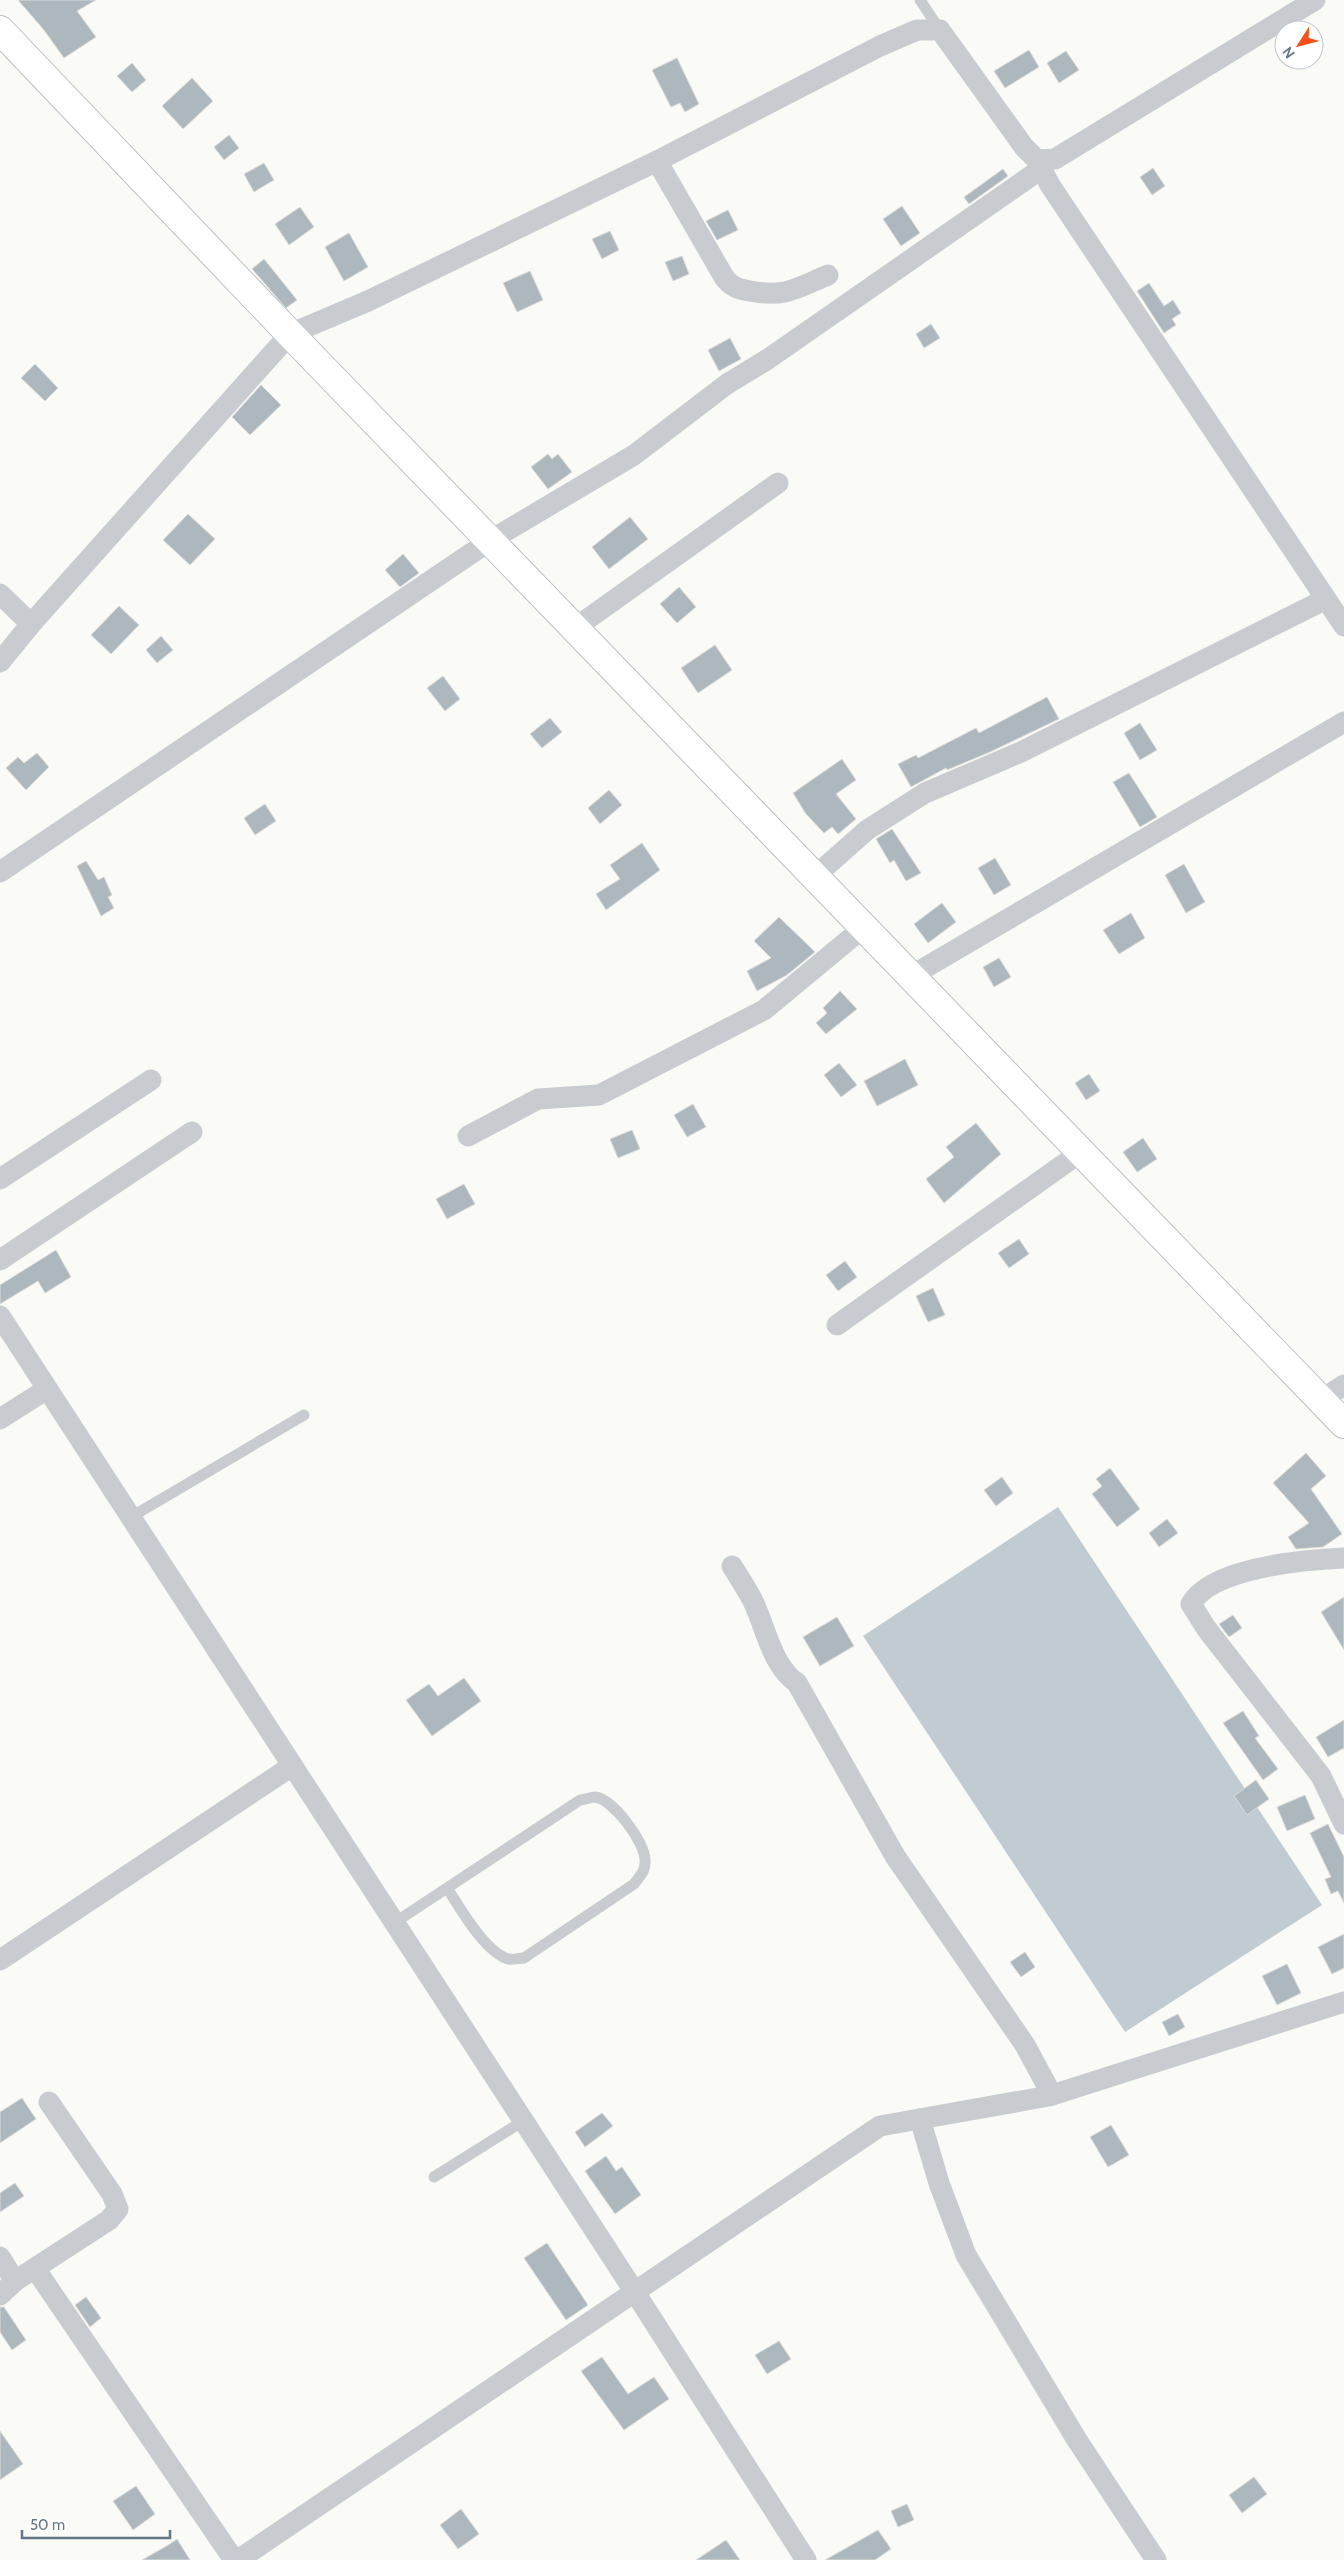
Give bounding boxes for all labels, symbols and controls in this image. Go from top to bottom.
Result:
north arrow [1274,20,1324,70]
text: N [1278,43,1299,62]
scale bar [22,2508,170,2540]
text: 50 m [30,2516,65,2534]

